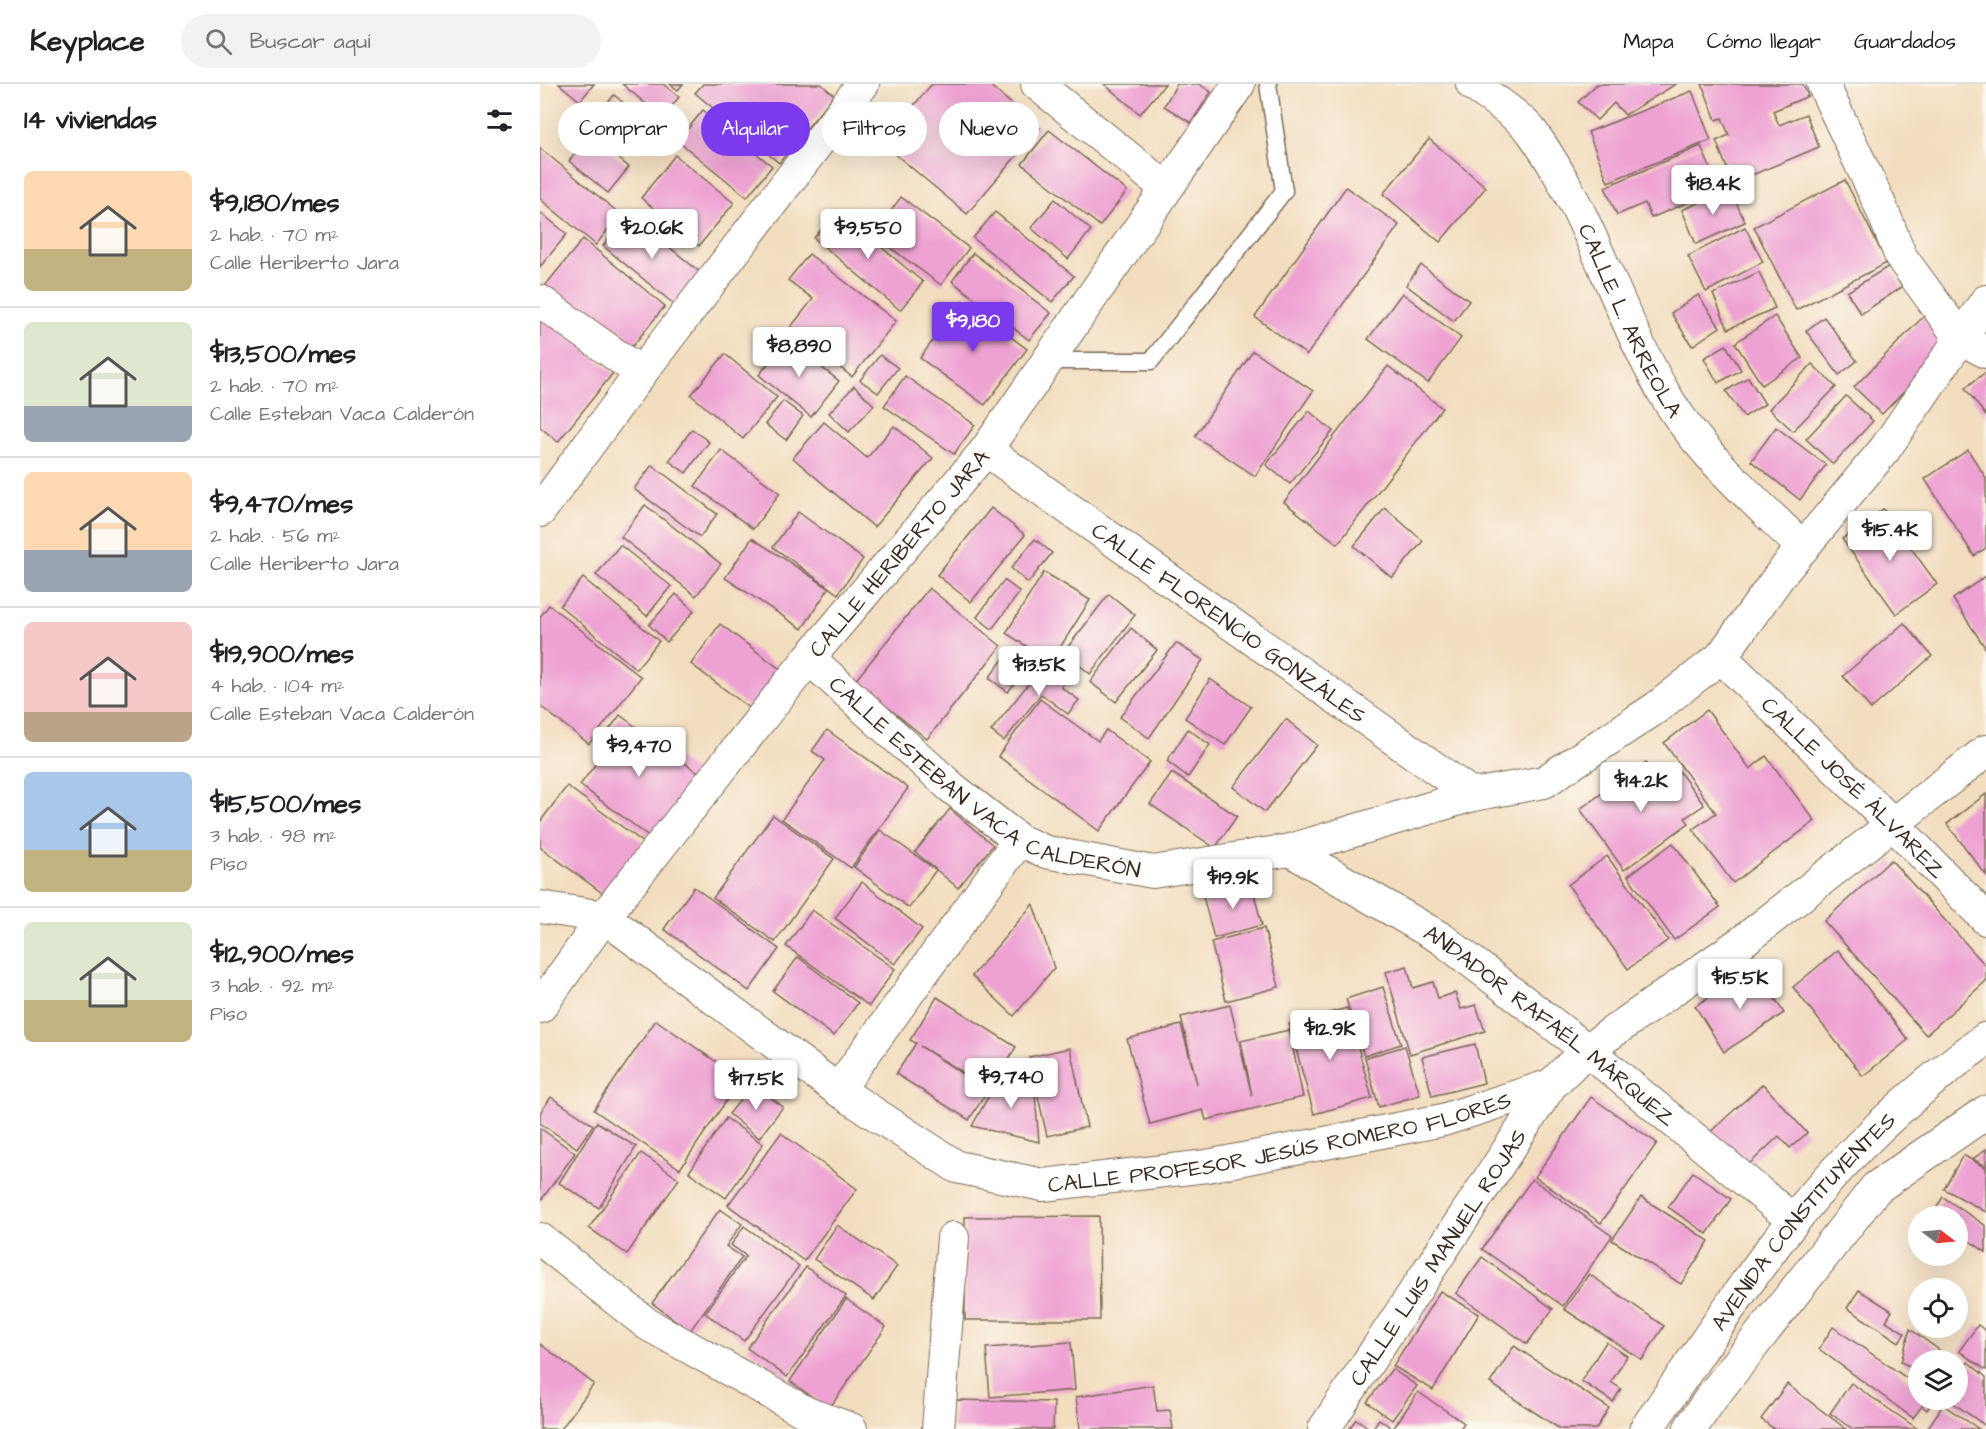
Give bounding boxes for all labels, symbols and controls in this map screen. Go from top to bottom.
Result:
search box [181,14,601,68]
text: Keyplace [30,22,145,61]
icon: search [202,25,235,58]
text: Buscar aquí [250,26,371,57]
text: Mapa [1623,27,1674,56]
text: Cómo llegar [1707,27,1821,56]
text: Guardados [1854,27,1956,56]
text: 14 viviendas [24,102,157,138]
chip: Comprar [558,102,689,156]
chip: Alquilar [701,102,810,156]
chip: Filtros [822,102,927,156]
chip: Nuevo [939,102,1039,156]
icon: filters [483,104,516,137]
pin: $18.4K [1664,165,1762,216]
text: $18.4K [1685,170,1741,198]
text: $9,180/mes [210,185,340,221]
icon: home [72,195,144,267]
pin: $20.6K [603,209,701,260]
pin: $9,550 [819,209,917,260]
text: $20.6K [621,214,683,242]
text: $9,550 [834,214,902,242]
street label: CALLE L. ARREOLA [1570,219,1689,424]
text: 2 hab. · 70 m² [210,221,338,249]
text: Calle Heriberto Jara [210,249,399,277]
pin: $9,180 [924,302,1022,353]
text: $9,180 [946,307,1000,335]
pin: $8,890 [750,327,848,378]
text: $8,890 [767,332,831,360]
text: $13,500/mes [210,336,356,372]
icon: home [72,346,144,418]
text: 2 hab. · 70 m² [210,372,338,400]
text: Calle Esteban Vaca Calderón [210,400,474,428]
street label: CALLE HERIBERTO JARA [802,443,997,664]
text: $9,470/mes [210,486,353,522]
icon: home [72,496,144,568]
pin: $15.4K [1841,511,1939,562]
street label: CALLE FLORENCIO GONZÁLES [1085,516,1372,731]
text: $15.4K [1862,516,1918,544]
text: 2 hab. · 56 m² [210,522,340,550]
text: Calle Heriberto Jara [210,550,399,578]
text: $19,900/mes [210,636,354,672]
icon: home [72,646,144,718]
pin: $13.5K [990,646,1088,697]
text: $13.5K [1013,651,1065,679]
street label: CALLE ESTEBAN VACA CALDERÓN [822,669,1143,886]
text: 4 hab. · 104 m² [210,672,344,700]
street label: CALLE JOSÉ ÁLVAREZ [1754,690,1952,886]
text: Calle Esteban Vaca Calderón [210,700,474,728]
pin: $9,470 [590,727,688,778]
text: $9,470 [607,732,671,760]
pin: $14.2K [1592,762,1690,813]
text: $14.2K [1614,767,1668,795]
text: $15,500/mes [210,786,361,822]
icon: home [72,796,144,868]
text: 3 hab. · 98 m² [210,822,337,850]
text: Piso [210,850,247,878]
pin: $19.9K [1184,859,1282,910]
text: $19.9K [1207,864,1259,892]
street label: ANDADOR RAFAÉL MÁRQUEZ [1418,918,1682,1134]
text: $12,900/mes [210,936,354,972]
icon: home [72,946,144,1018]
pin: $15.5K [1691,959,1789,1010]
text: $15.5K [1712,964,1768,992]
text: 3 hab. · 92 m² [210,972,335,1000]
text: Piso [210,1000,247,1028]
pin: $12.9K [1281,1010,1379,1061]
text: $12.9K [1304,1015,1356,1043]
pin: $9,740 [962,1058,1060,1109]
pin: $17.5K [707,1060,805,1111]
text: $9,740 [979,1063,1043,1091]
text: $17.5K [728,1065,784,1093]
street label: CALLE PROFESOR JESÚS ROMERO FLORES [1046,1085,1515,1201]
street label: AVENIDA CONSTITUYENTES [1704,1105,1903,1337]
street label: CALLE LUIS MANUEL ROJAS [1343,1123,1535,1392]
north arrow [1908,1206,1968,1266]
map controls [1908,1206,1968,1410]
button: locate [1908,1278,1968,1338]
button: layers [1908,1350,1968,1410]

